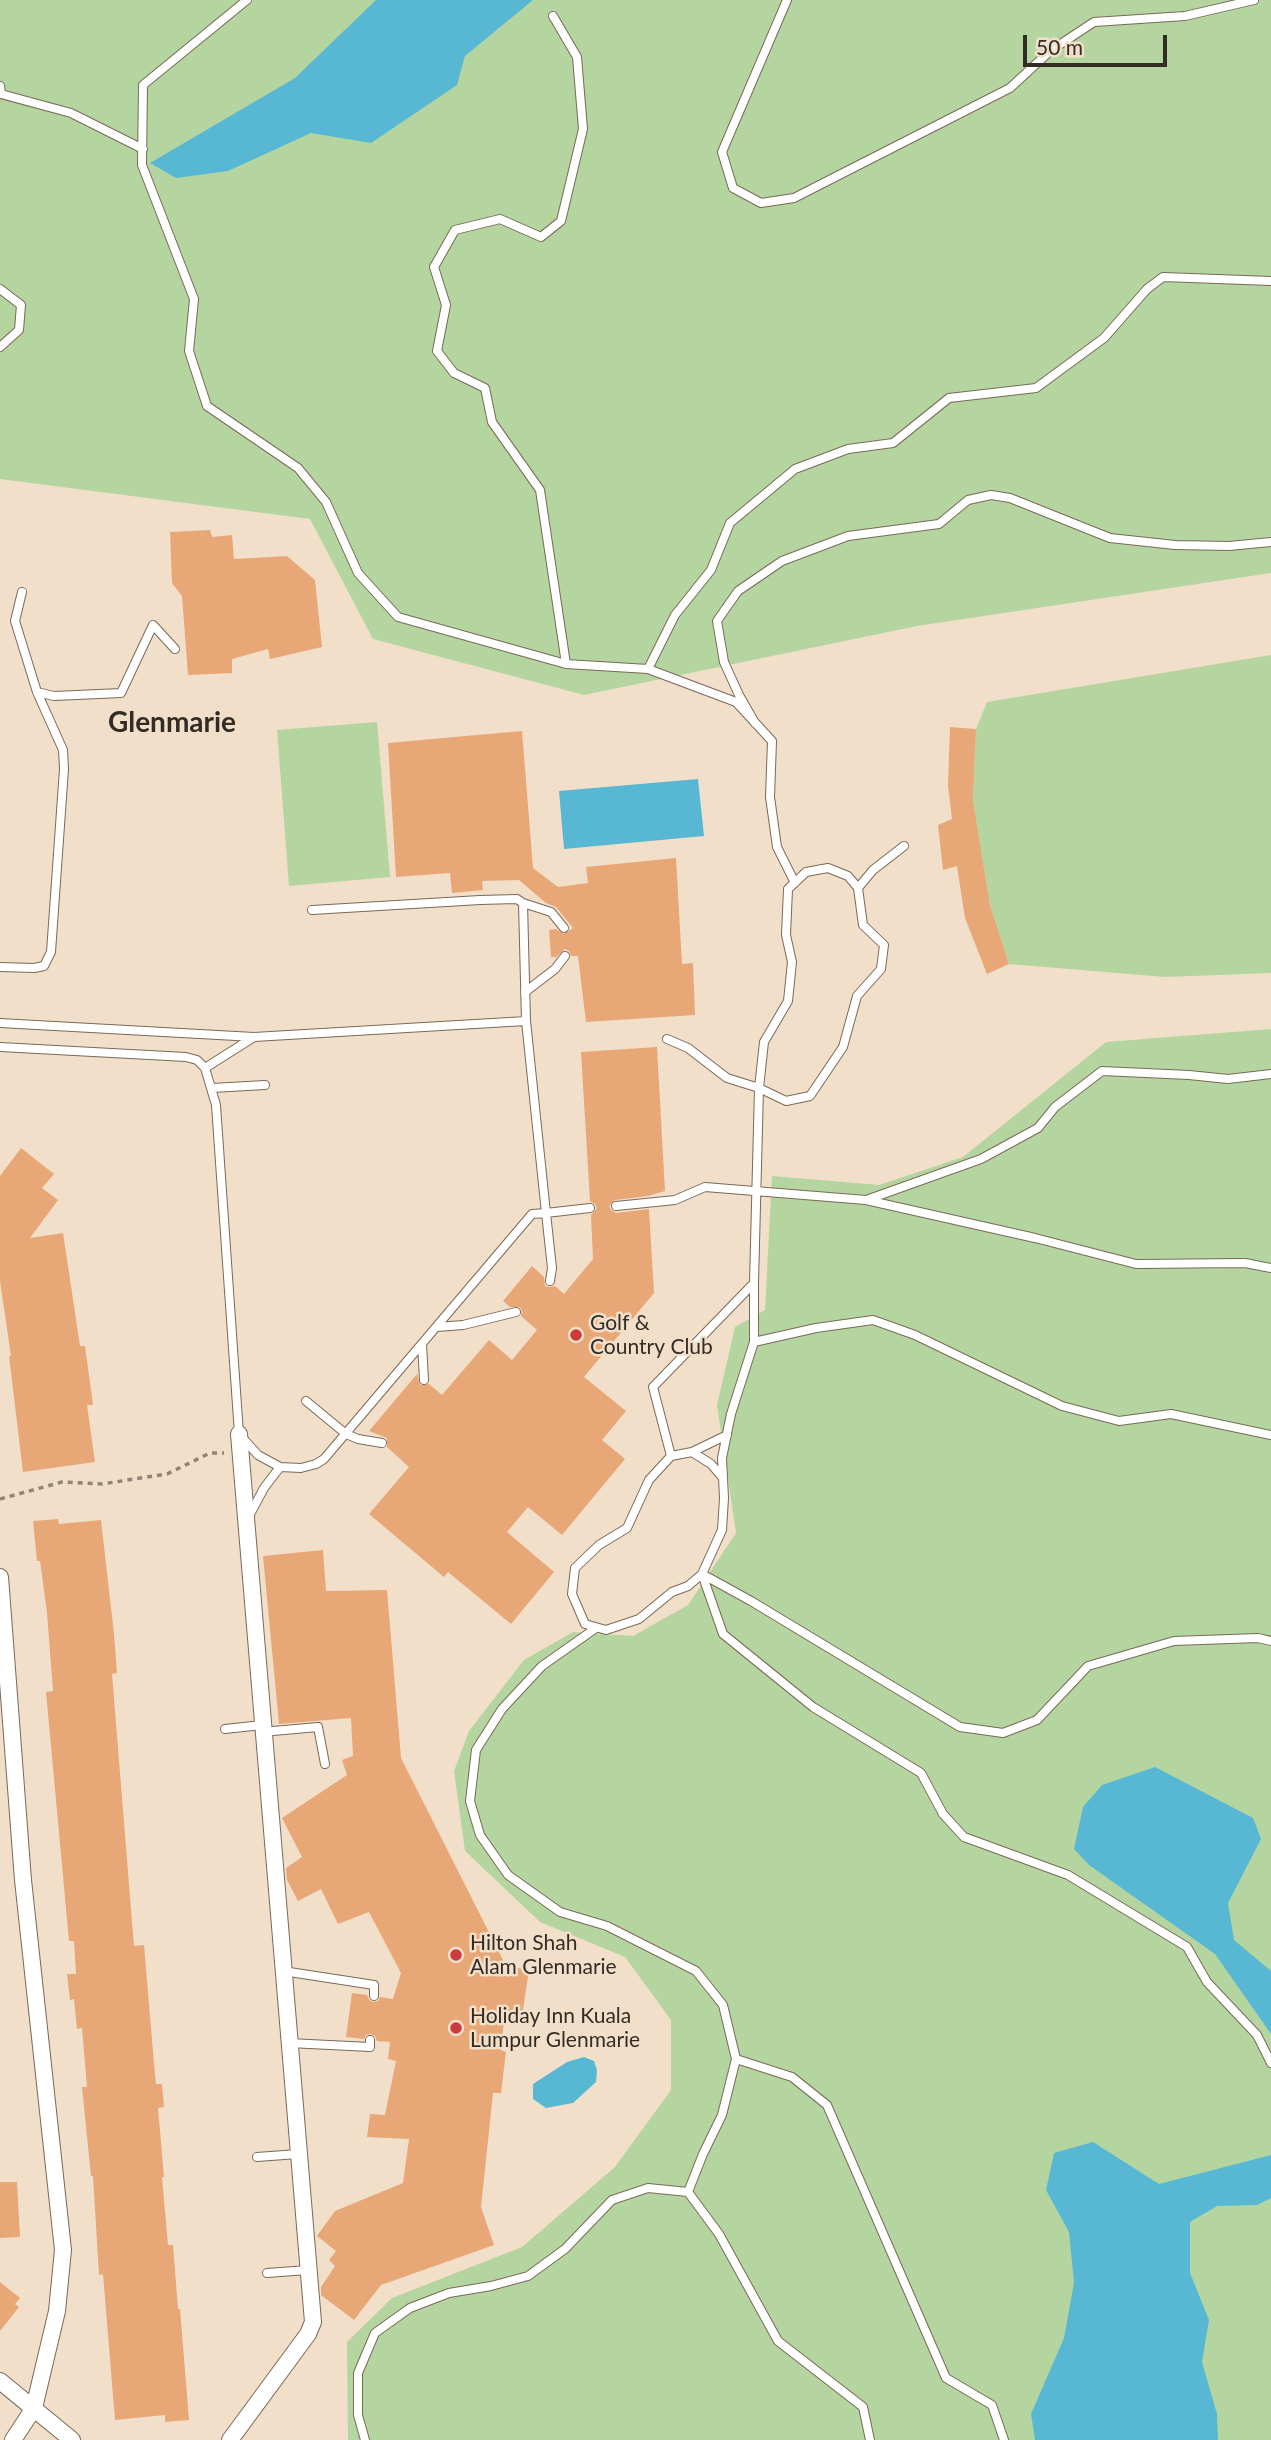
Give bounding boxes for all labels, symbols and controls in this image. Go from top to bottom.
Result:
scale bar [1026,21,1170,65]
text: 50 m [1036,34,1083,59]
district label: Glenmarie [108,706,236,740]
place label: Golf & Country Club [590,1310,713,1360]
marker: Golf & Country Club [568,1327,584,1343]
place label: Hilton Shah Alam Glenmarie [470,1930,617,1980]
marker: Hilton Shah Alam Glenmarie [448,1947,464,1963]
place label: Holiday Inn Kuala Lumpur Glenmarie [470,2003,640,2053]
marker: Holiday Inn Kuala Lumpur Glenmarie [448,2020,464,2036]

